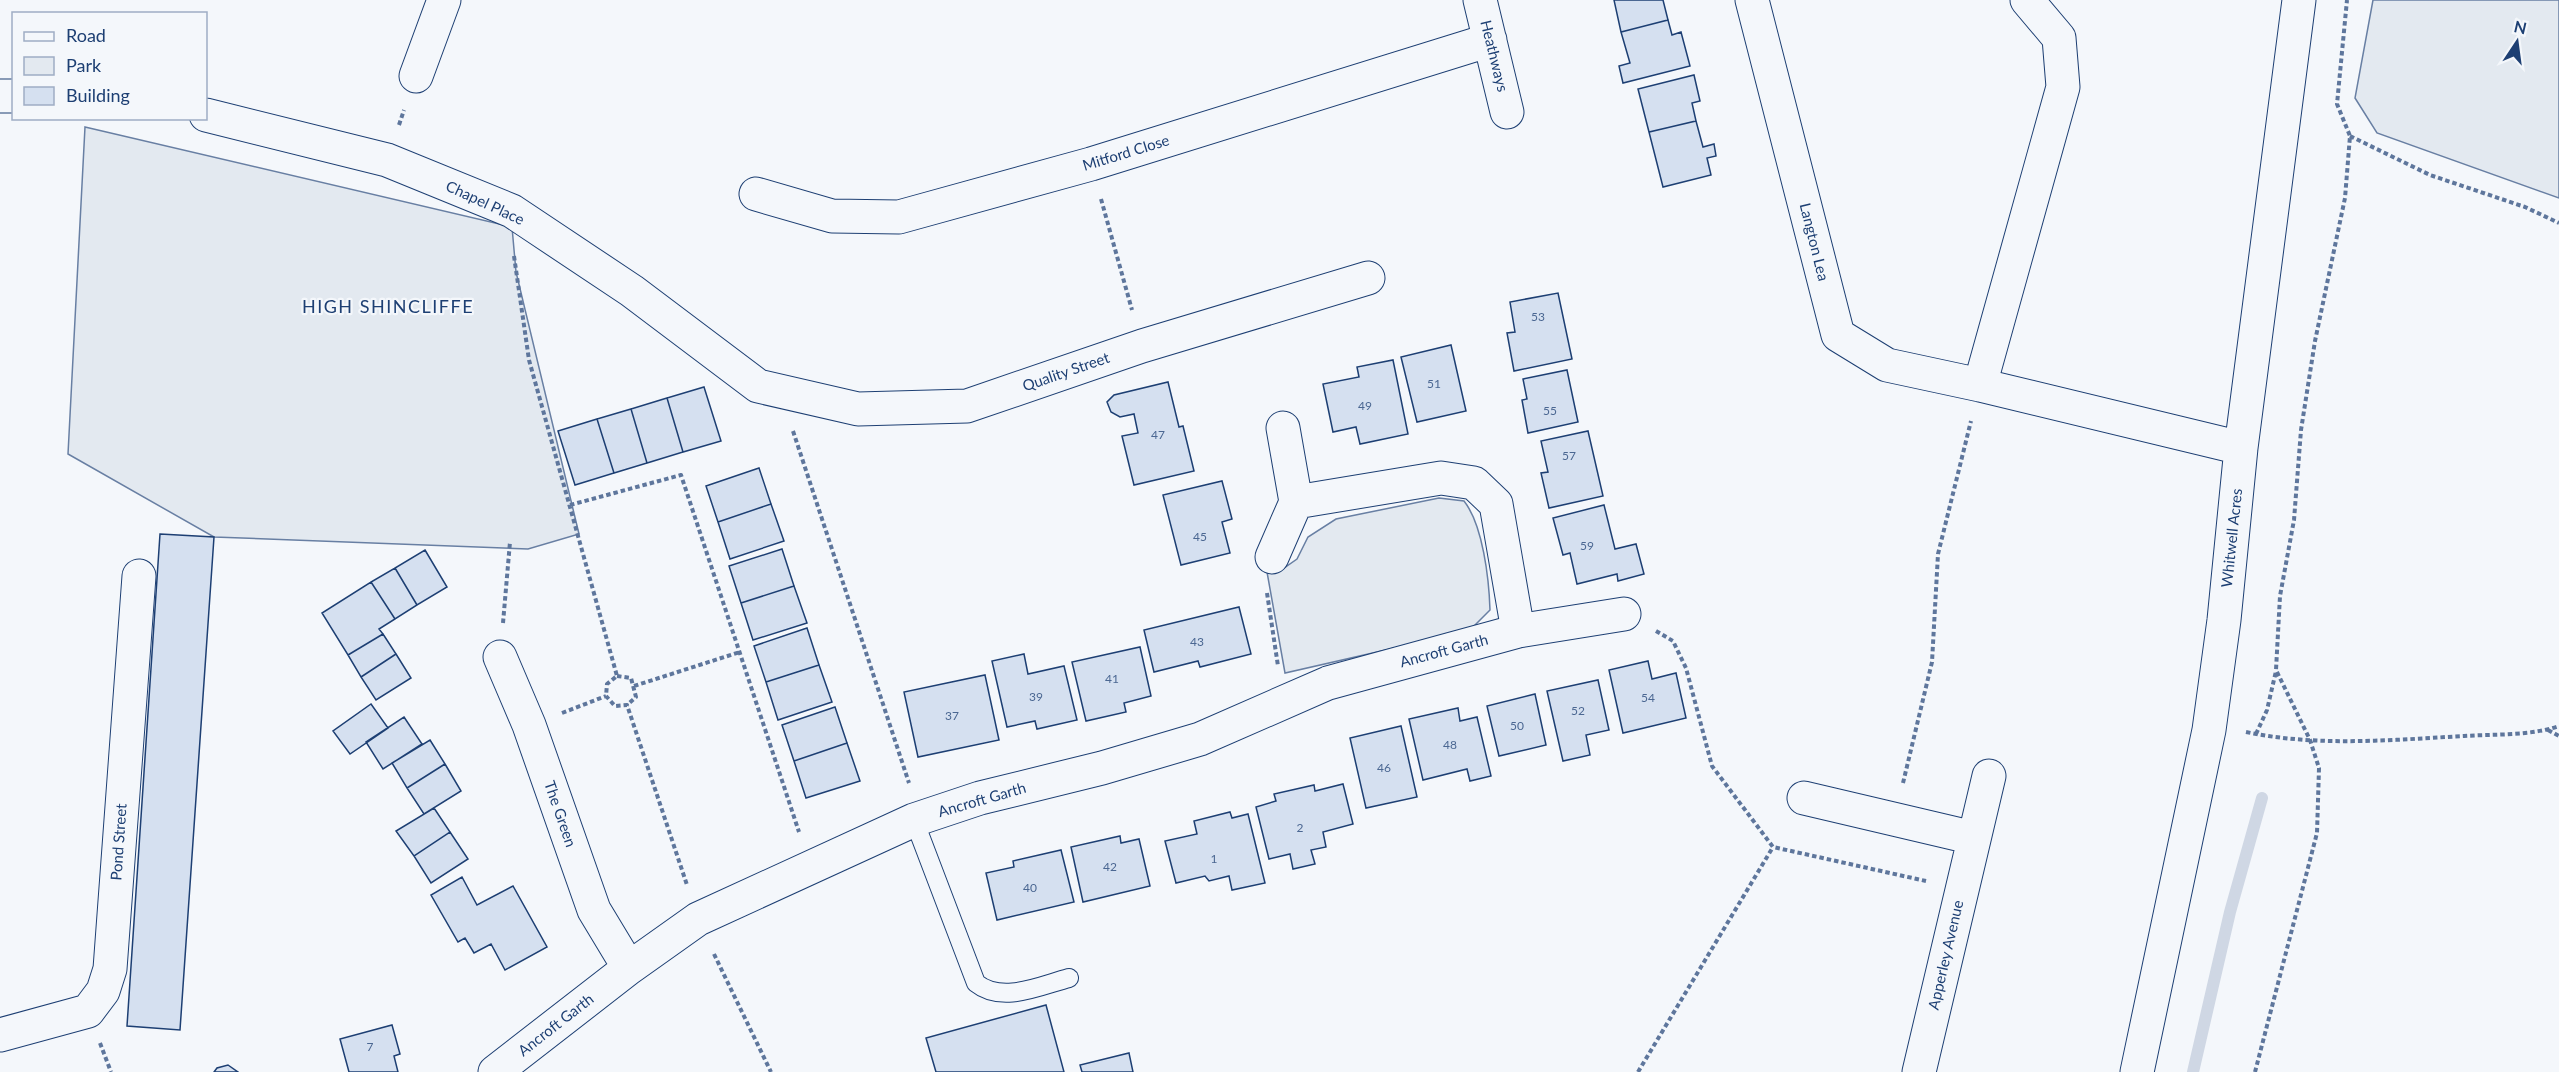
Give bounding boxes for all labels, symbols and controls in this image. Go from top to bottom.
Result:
legend [12,12,207,120]
north arrow [2487,12,2547,72]
text: N [2512,16,2529,38]
street label: Heathways [1477,18,1513,93]
text: Road [66,24,106,46]
text: Park [66,54,102,76]
text: Building [66,84,130,106]
street label: Mitford Close [1080,130,1171,174]
street label: Chapel Place [443,176,528,228]
street label: Langton Lea [1797,201,1833,283]
district label: HIGH SHINCLIFFE [302,295,474,317]
house number: 53 [1531,309,1545,324]
street label: Quality Street [1020,348,1112,394]
house number: 51 [1427,376,1441,391]
house number: 49 [1358,398,1372,413]
house number: 55 [1543,403,1557,418]
house number: 47 [1151,427,1165,442]
house number: 57 [1562,448,1576,463]
street label: Whitwell Acres [2217,487,2245,588]
house number: 45 [1193,529,1207,544]
house number: 59 [1580,538,1594,553]
street label: Ancroft Garth [1398,630,1490,670]
house number: 43 [1190,634,1204,649]
house number: 41 [1105,671,1119,686]
house number: 39 [1029,689,1043,704]
house number: 54 [1641,690,1655,705]
house number: 52 [1571,703,1585,718]
house number: 37 [945,708,959,723]
house number: 50 [1510,718,1524,733]
house number: 48 [1443,737,1457,752]
house number: 46 [1377,760,1391,775]
street label: The Green [541,778,581,849]
street label: Ancroft Garth [936,778,1028,820]
street label: Pond Street [106,802,130,881]
house number: 2 [1297,820,1304,835]
house number: 1 [1211,851,1218,866]
house number: 42 [1103,859,1117,874]
house number: 40 [1023,880,1037,895]
street label: Apperley Avenue [1924,898,1966,1011]
street label: Ancroft Garth [514,989,597,1059]
house number: 7 [367,1039,374,1054]

